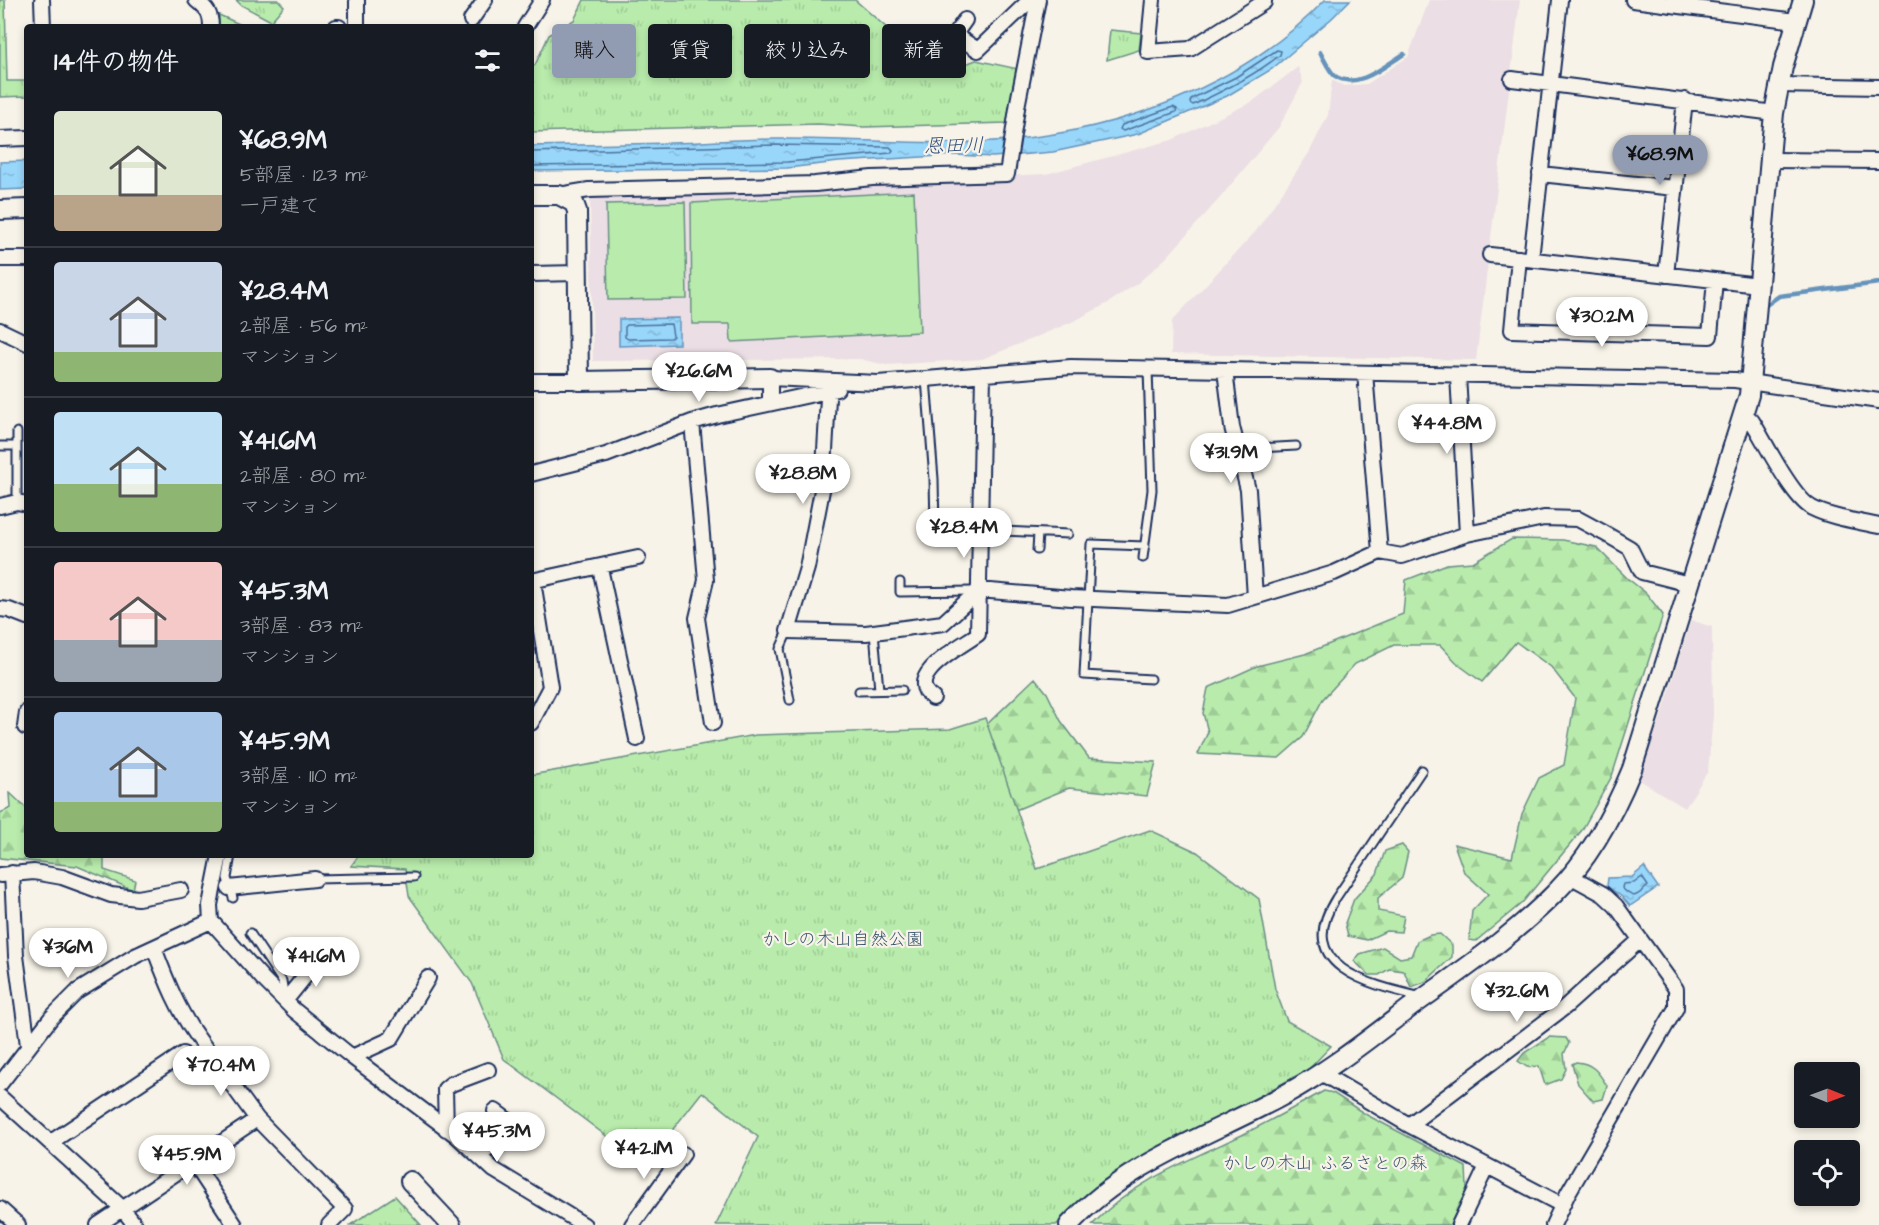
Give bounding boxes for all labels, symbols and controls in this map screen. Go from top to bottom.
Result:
chip: 購入 [552,24,636,78]
chip: 賃貸 [648,24,732,78]
chip: 絞り込み [744,24,870,78]
chip: 新着 [882,24,966,78]
text: 14件の物件 [54,44,179,80]
icon: filters [471,44,504,77]
text: ¥68.9M [240,122,327,158]
water label: 恩田川 [924,131,984,161]
icon: home [102,135,174,207]
pin: ¥68.9M [1611,135,1709,186]
text: ¥68.9M [1627,140,1693,168]
text: 5部屋 · 123 m² [240,161,368,189]
text: 一戸建て [240,192,320,220]
text: ¥28.4M [240,273,329,309]
icon: home [102,286,174,358]
pin: ¥30.2M [1553,297,1651,348]
text: ¥30.2M [1570,302,1634,330]
text: 2部屋 · 56 m² [240,312,368,340]
text: マンション [240,343,339,371]
pin: ¥26.6M [650,352,748,403]
text: ¥26.6M [666,357,732,385]
pin: ¥44.8M [1398,404,1496,455]
text: ¥44.8M [1412,409,1482,437]
text: ¥41.6M [240,423,316,459]
pin: ¥31.9M [1182,433,1280,484]
icon: home [102,436,174,508]
text: ¥31.9M [1204,438,1258,466]
pin: ¥28.8M [754,454,852,505]
text: ¥28.8M [769,459,837,487]
text: 2部屋 · 80 m² [240,462,367,490]
text: マンション [240,493,339,521]
pin: ¥28.4M [915,508,1013,559]
text: ¥28.4M [930,513,998,541]
text: ¥45.3M [240,573,328,609]
icon: home [102,586,174,658]
text: 3部屋 · 83 m² [240,612,363,640]
text: マンション [240,643,339,671]
text: ¥45.9M [240,723,330,759]
icon: home [102,736,174,808]
text: 3部屋 · 110 m² [240,762,358,790]
text: マンション [240,793,339,821]
park label: かしの木山自然公園 [762,927,924,952]
pin: ¥36M [32,928,104,979]
text: ¥36M [43,933,93,961]
pin: ¥41.6M [267,937,365,988]
text: ¥41.6M [287,942,345,970]
pin: ¥32.6M [1468,972,1566,1023]
text: ¥32.6M [1485,977,1549,1005]
pin: ¥70.4M [172,1046,270,1097]
text: ¥70.4M [187,1051,255,1079]
north arrow [1794,1062,1860,1128]
map controls [1794,1062,1860,1206]
pin: ¥45.3M [448,1112,546,1163]
text: ¥45.3M [463,1117,531,1145]
pin: ¥42.1M [595,1129,693,1180]
text: ¥42.1M [615,1134,673,1162]
pin: ¥45.9M [138,1135,236,1186]
text: ¥45.9M [152,1140,222,1168]
button: locate [1794,1140,1860,1206]
park label: かしの木山 ふるさとの森 [1223,1151,1427,1176]

